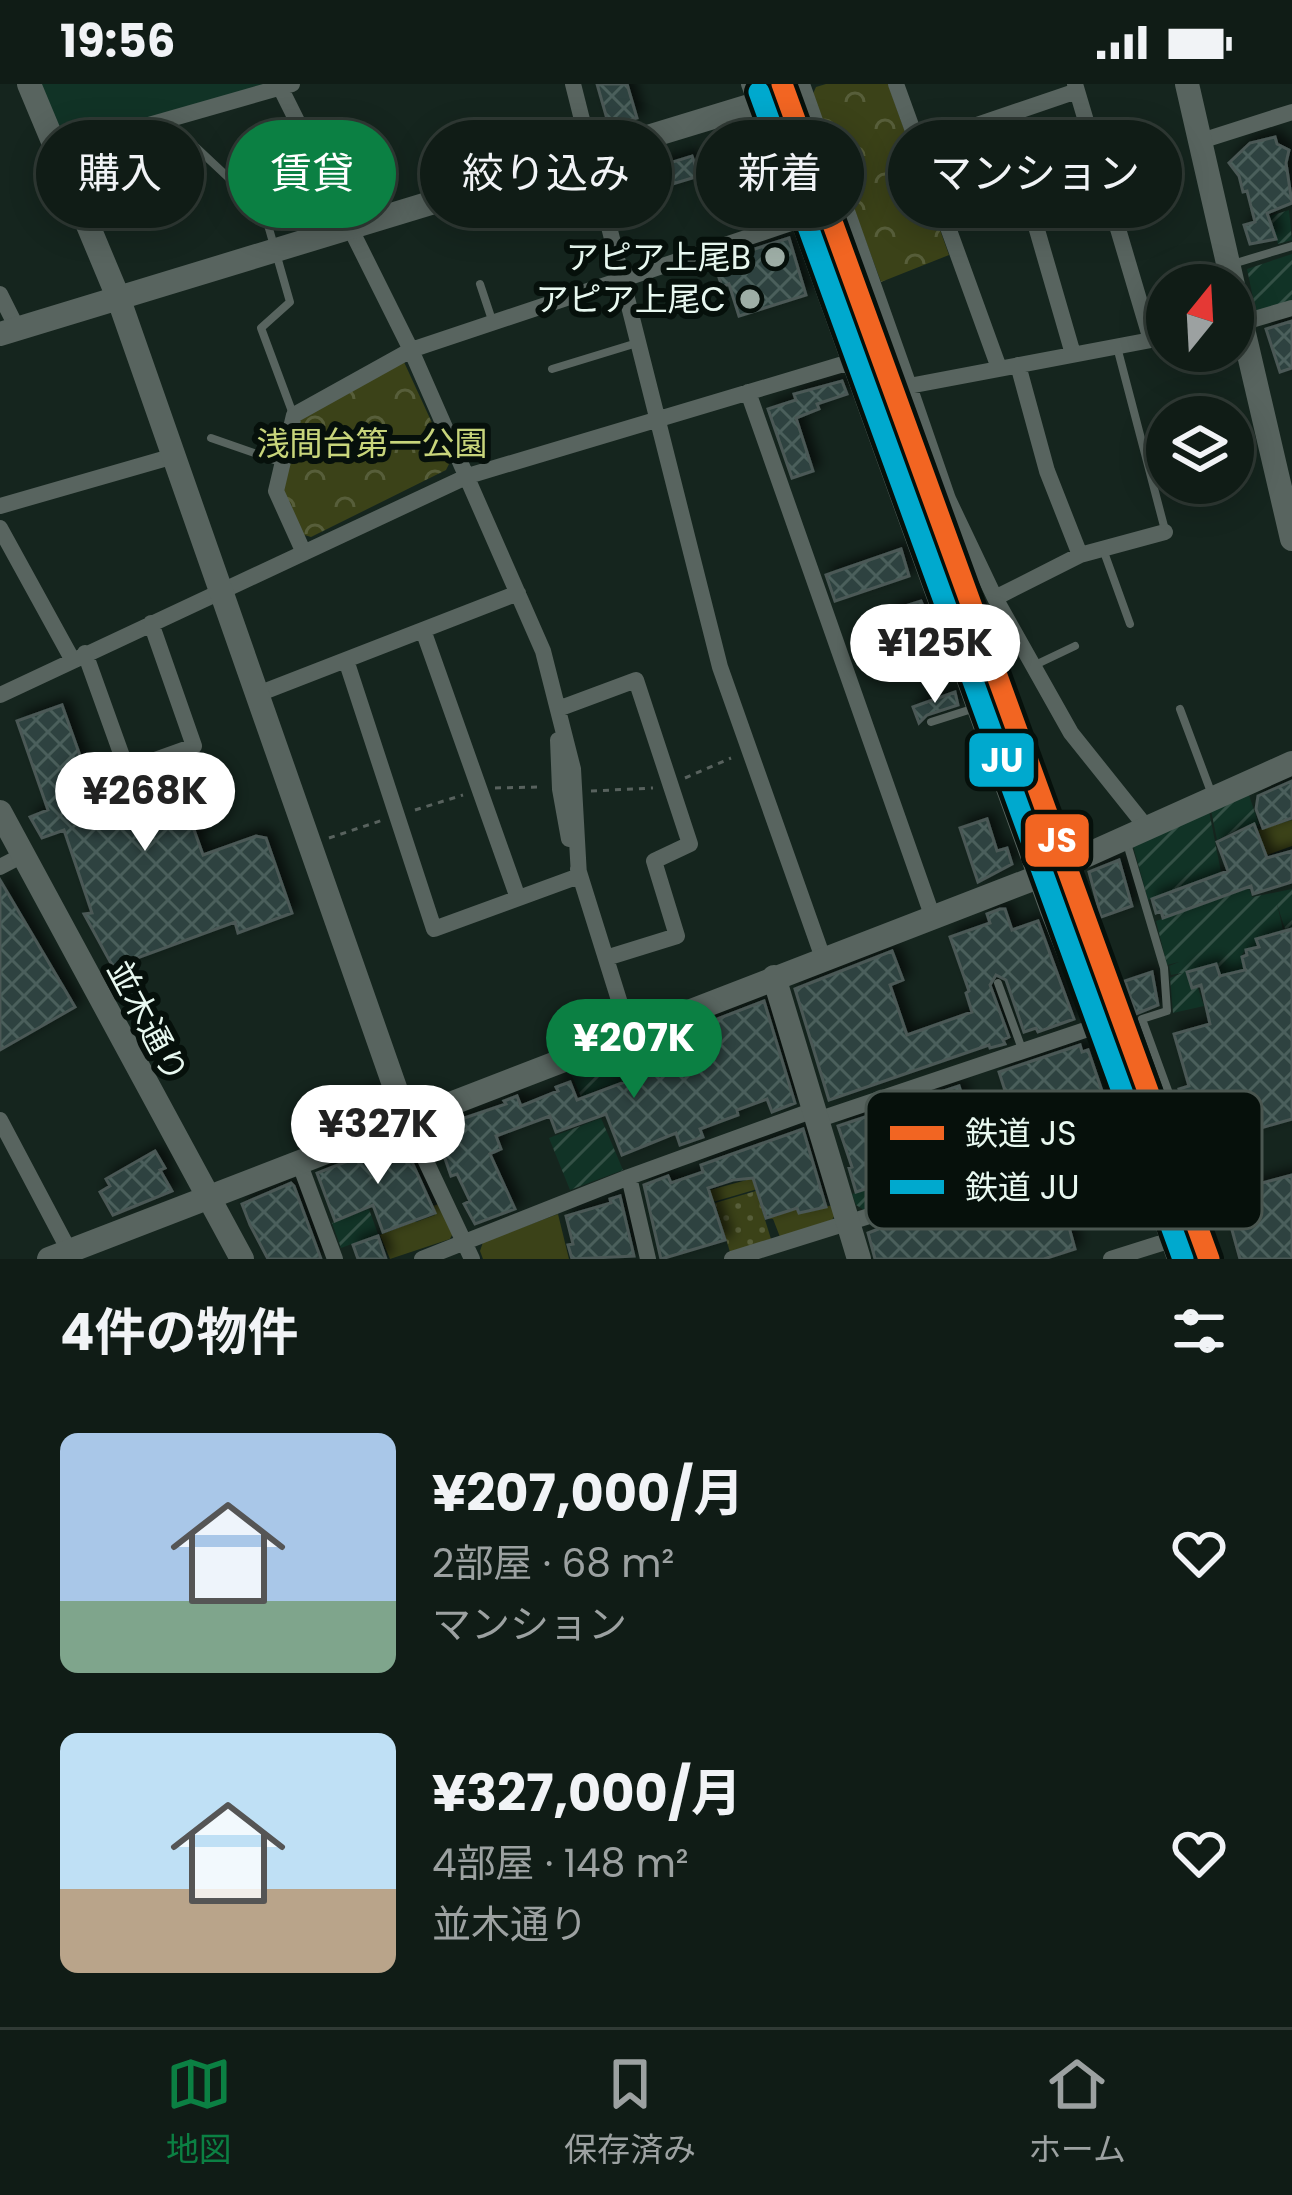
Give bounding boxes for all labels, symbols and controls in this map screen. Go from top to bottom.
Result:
text: 19:56 [60,10,175,73]
chip: 購入 [36,120,204,228]
chip: 賃貸 [228,120,396,228]
chip: 絞り込み [420,120,672,228]
chip: 新着 [696,120,864,228]
chip: マンション [888,120,1182,228]
place label: アピア上尾B [566,234,751,281]
marker: アピア上尾B [762,244,788,270]
north arrow [1146,264,1254,372]
map controls [1146,264,1254,504]
place label: アピア上尾C [536,276,726,323]
marker: アピア上尾C [737,286,763,312]
button: layers [1146,396,1254,504]
park label: 浅間台第一公園 [257,420,488,467]
pin: ¥125K [851,604,1019,706]
text: ¥125K [877,615,993,670]
line badge: JU [967,731,1036,789]
text: JU [981,737,1023,784]
pin: ¥268K [61,752,229,854]
text: ¥268K [82,763,208,818]
line badge: JS [1023,812,1091,869]
text: JS [1037,817,1077,864]
street label: 並木通り [96,952,199,1091]
pin: ¥207K [550,999,718,1101]
text: ¥207K [573,1010,695,1065]
pin: ¥327K [294,1085,462,1187]
legend [866,1091,1262,1229]
text: ¥327K [318,1096,438,1151]
text: 鉄道 JS [965,1110,1077,1157]
text: 鉄道 JU [965,1164,1080,1211]
text: 4件の物件 [60,1296,299,1368]
icon: filters [1166,1298,1232,1364]
text: ¥207,000/月 [432,1457,744,1529]
icon: home [156,1481,300,1625]
icon: heart [1166,1520,1232,1586]
text: 2部屋 · 68 m² [432,1536,674,1591]
text: マンション [432,1597,627,1652]
text: ¥327,000/月 [432,1757,742,1829]
icon: home [156,1781,300,1925]
icon: heart [1166,1820,1232,1886]
text: 4部屋 · 148 m² [432,1836,689,1891]
text: 並木通り [432,1897,588,1952]
tab: 地図 [166,2051,232,2175]
tab: 保存済み [564,2051,696,2175]
tab: ホーム [1028,2051,1126,2175]

